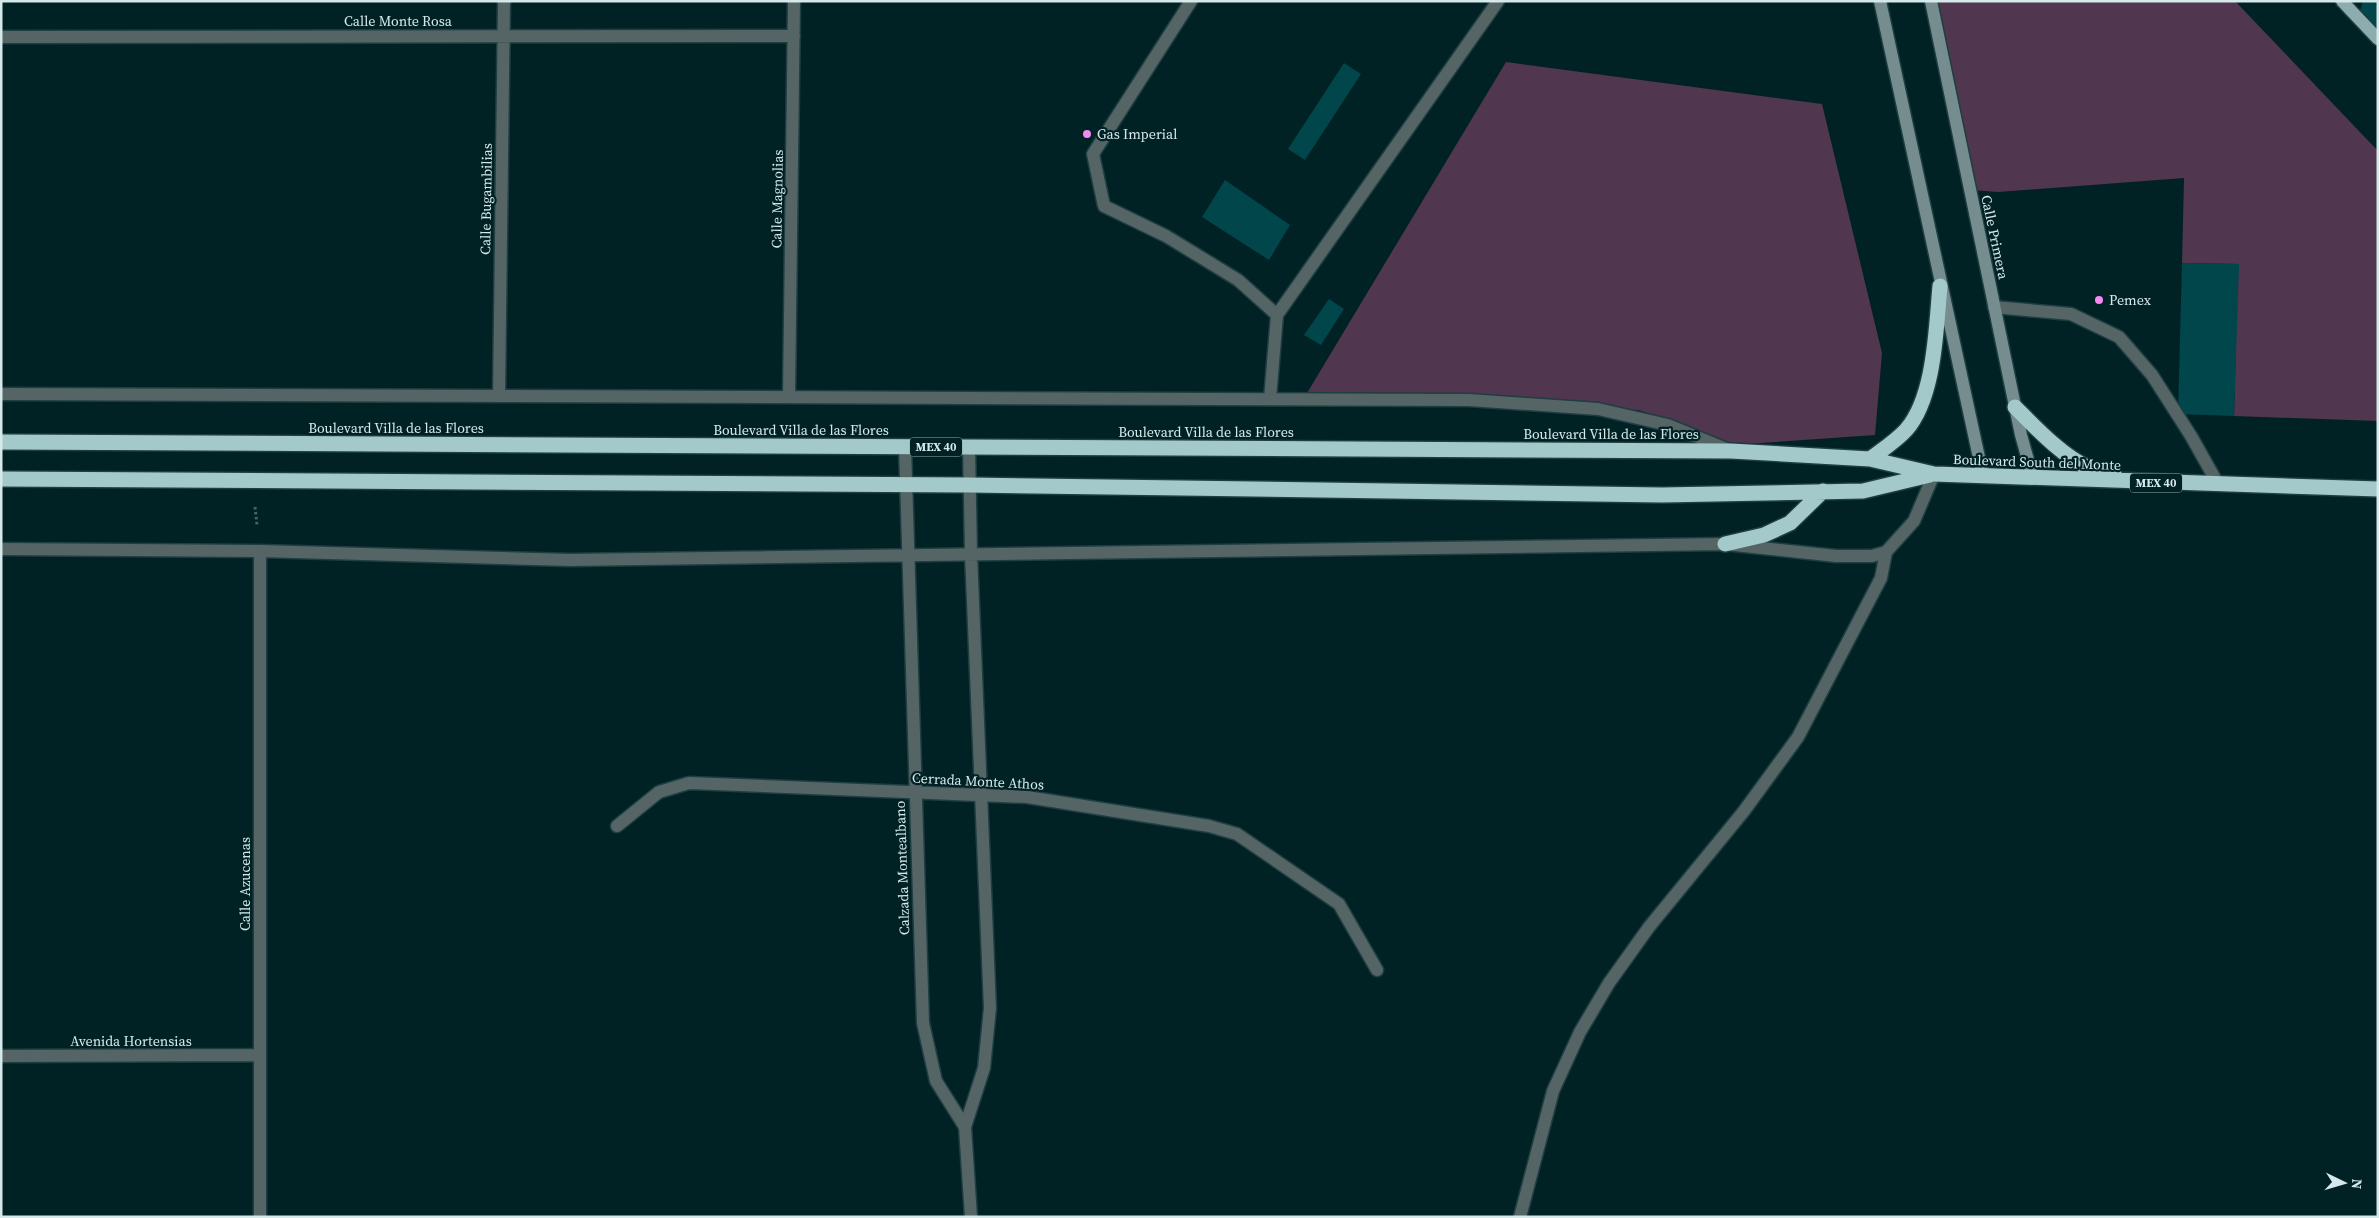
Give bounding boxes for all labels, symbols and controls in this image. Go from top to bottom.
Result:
street label: Calle Monte Rosa [344,11,453,31]
place label: Gas Imperial [1097,124,1177,144]
marker: Gas Imperial [1081,128,1093,140]
street label: Calle Bugambilias [475,143,497,255]
street label: Calle Magnolias [766,149,788,249]
street label: Calle Primera [1976,193,2014,282]
place label: Pemex [2109,290,2152,310]
marker: Pemex [2093,294,2105,306]
street label: Boulevard Villa de las Flores [308,418,484,438]
street label: Boulevard Villa de las Flores [713,420,889,440]
street label: Boulevard Villa de las Flores [1118,422,1294,442]
street label: Boulevard Villa de las Flores [1523,424,1699,444]
road number: MEX 40 [910,438,962,457]
street label: Boulevard South del Monte [1953,449,2121,475]
road number: MEX 40 [2130,473,2182,492]
street label: Cerrada Monte Athos [912,768,1044,794]
street label: Calzada Montealbano [890,800,914,936]
street label: Calle Azucenas [235,837,255,931]
street label: Avenida Hortensias [70,1031,192,1051]
north arrow [2319,1158,2369,1208]
text: N [2347,1178,2367,1190]

